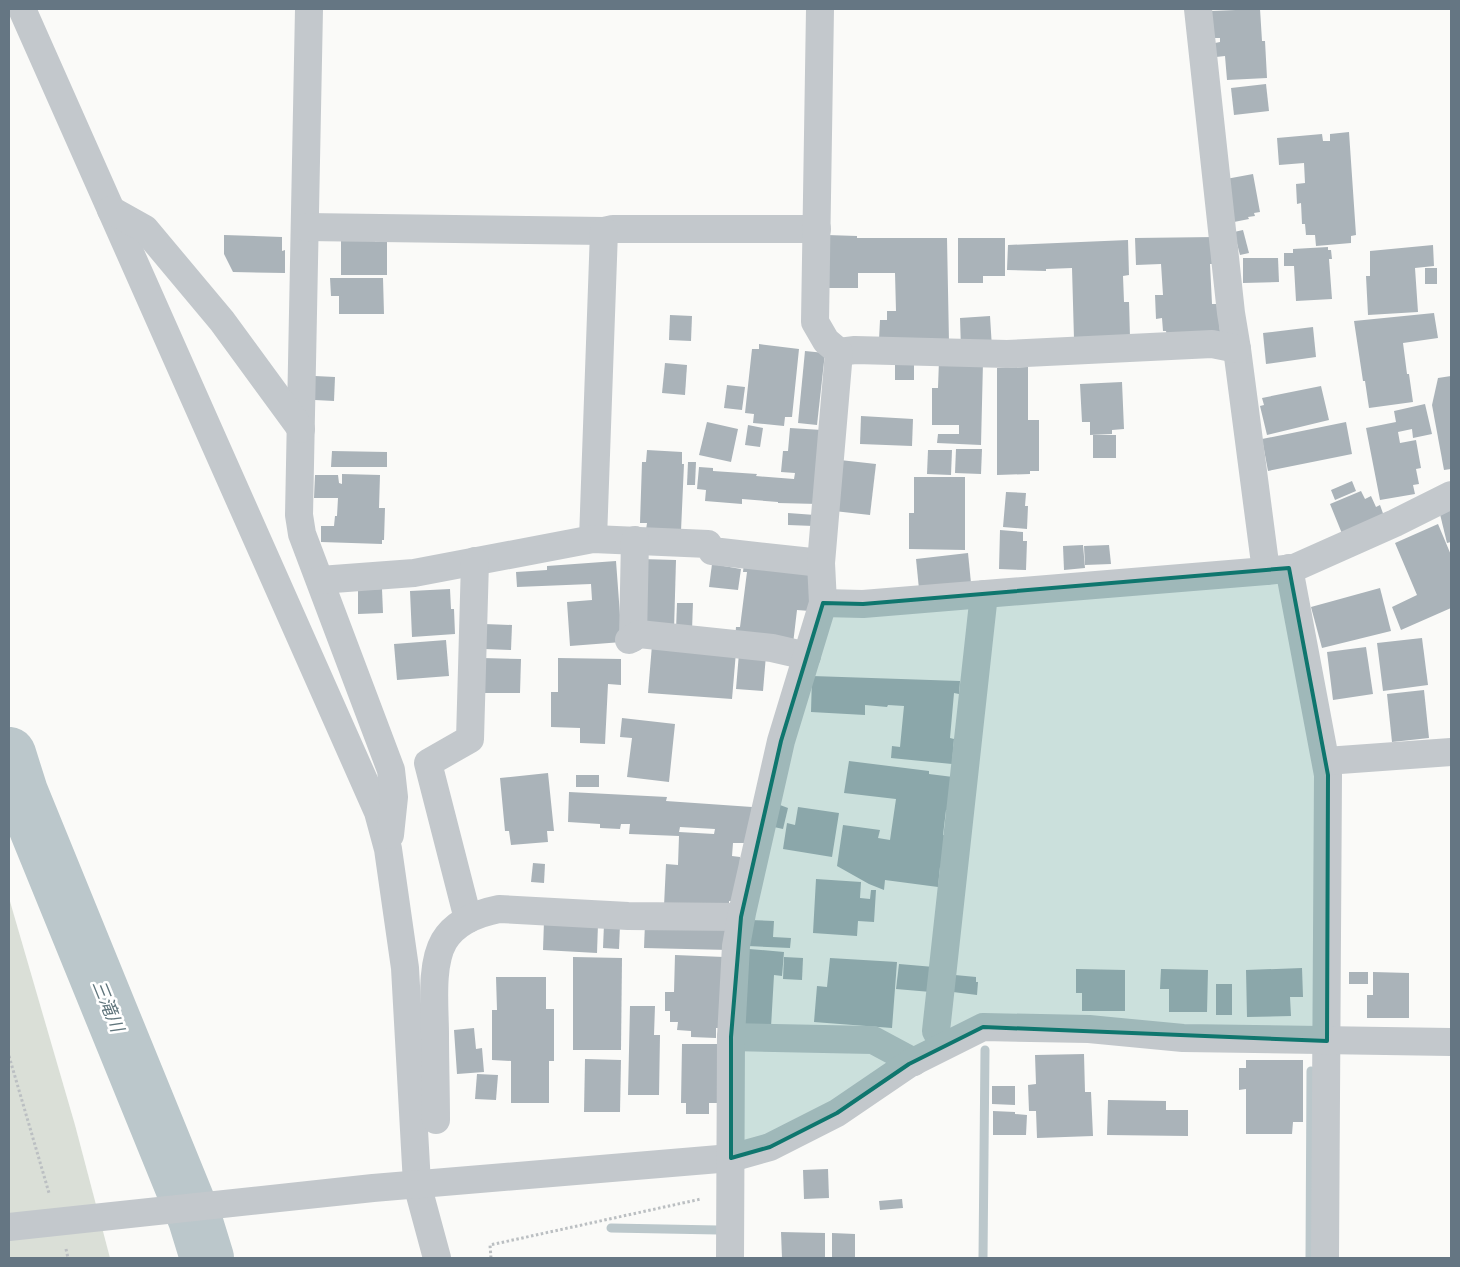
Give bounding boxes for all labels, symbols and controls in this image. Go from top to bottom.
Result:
water label: 三滝川 [87,976,131,1037]

